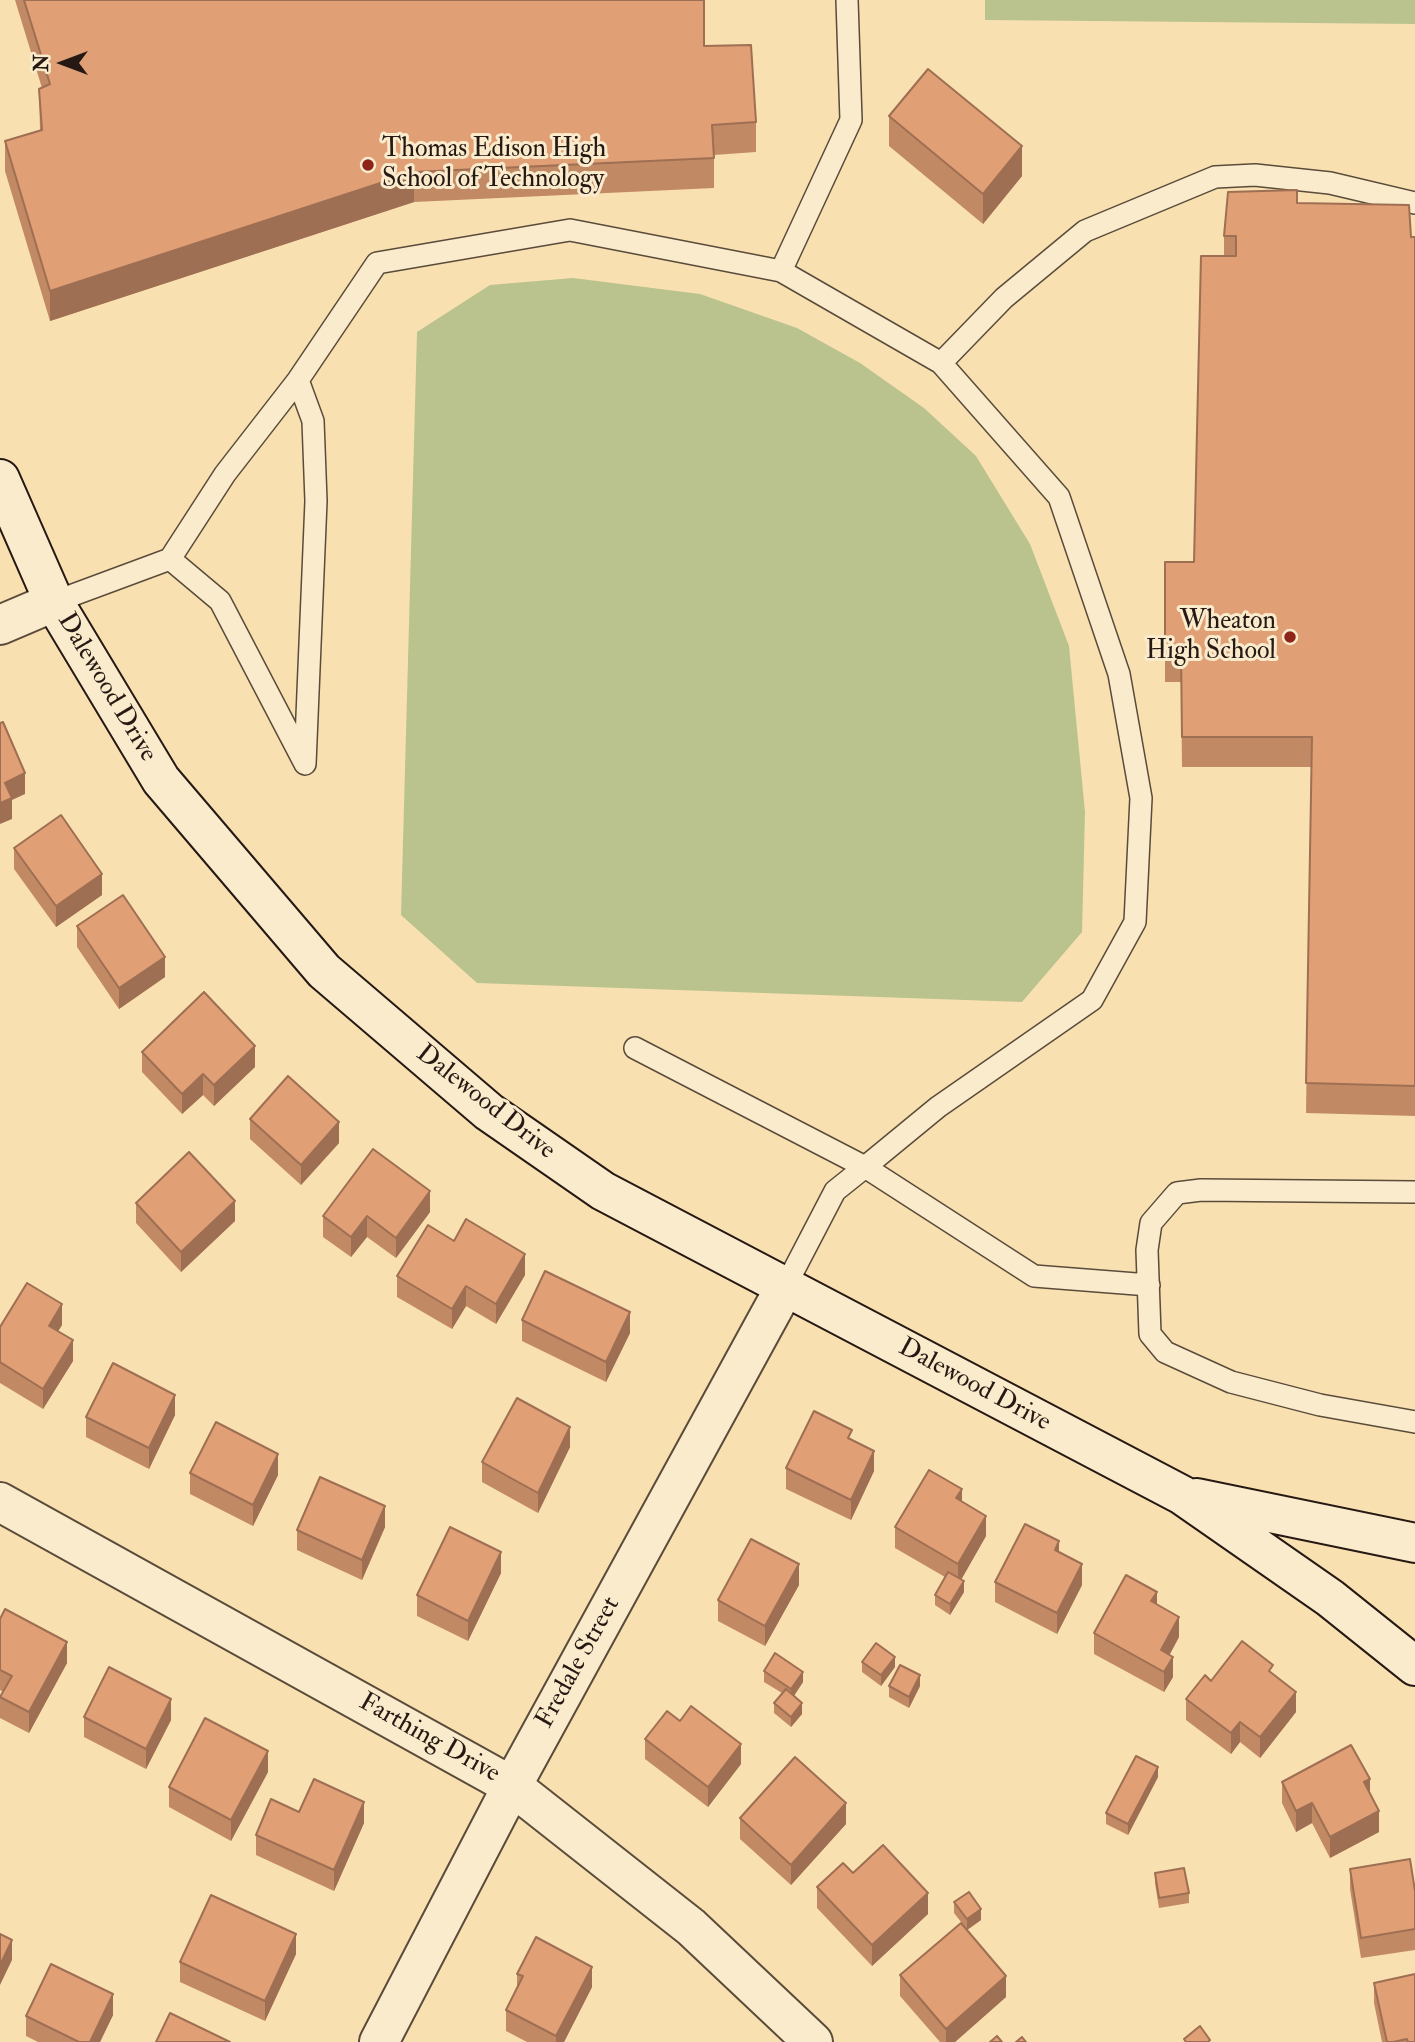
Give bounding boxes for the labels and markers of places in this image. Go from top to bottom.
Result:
place label: Thomas Edison High School of Technology [382,134,606,196]
marker: Thomas Edison High School of Technology [360,157,376,173]
place label: Wheaton High School [1146,606,1276,668]
marker: Wheaton High School [1282,629,1298,645]

